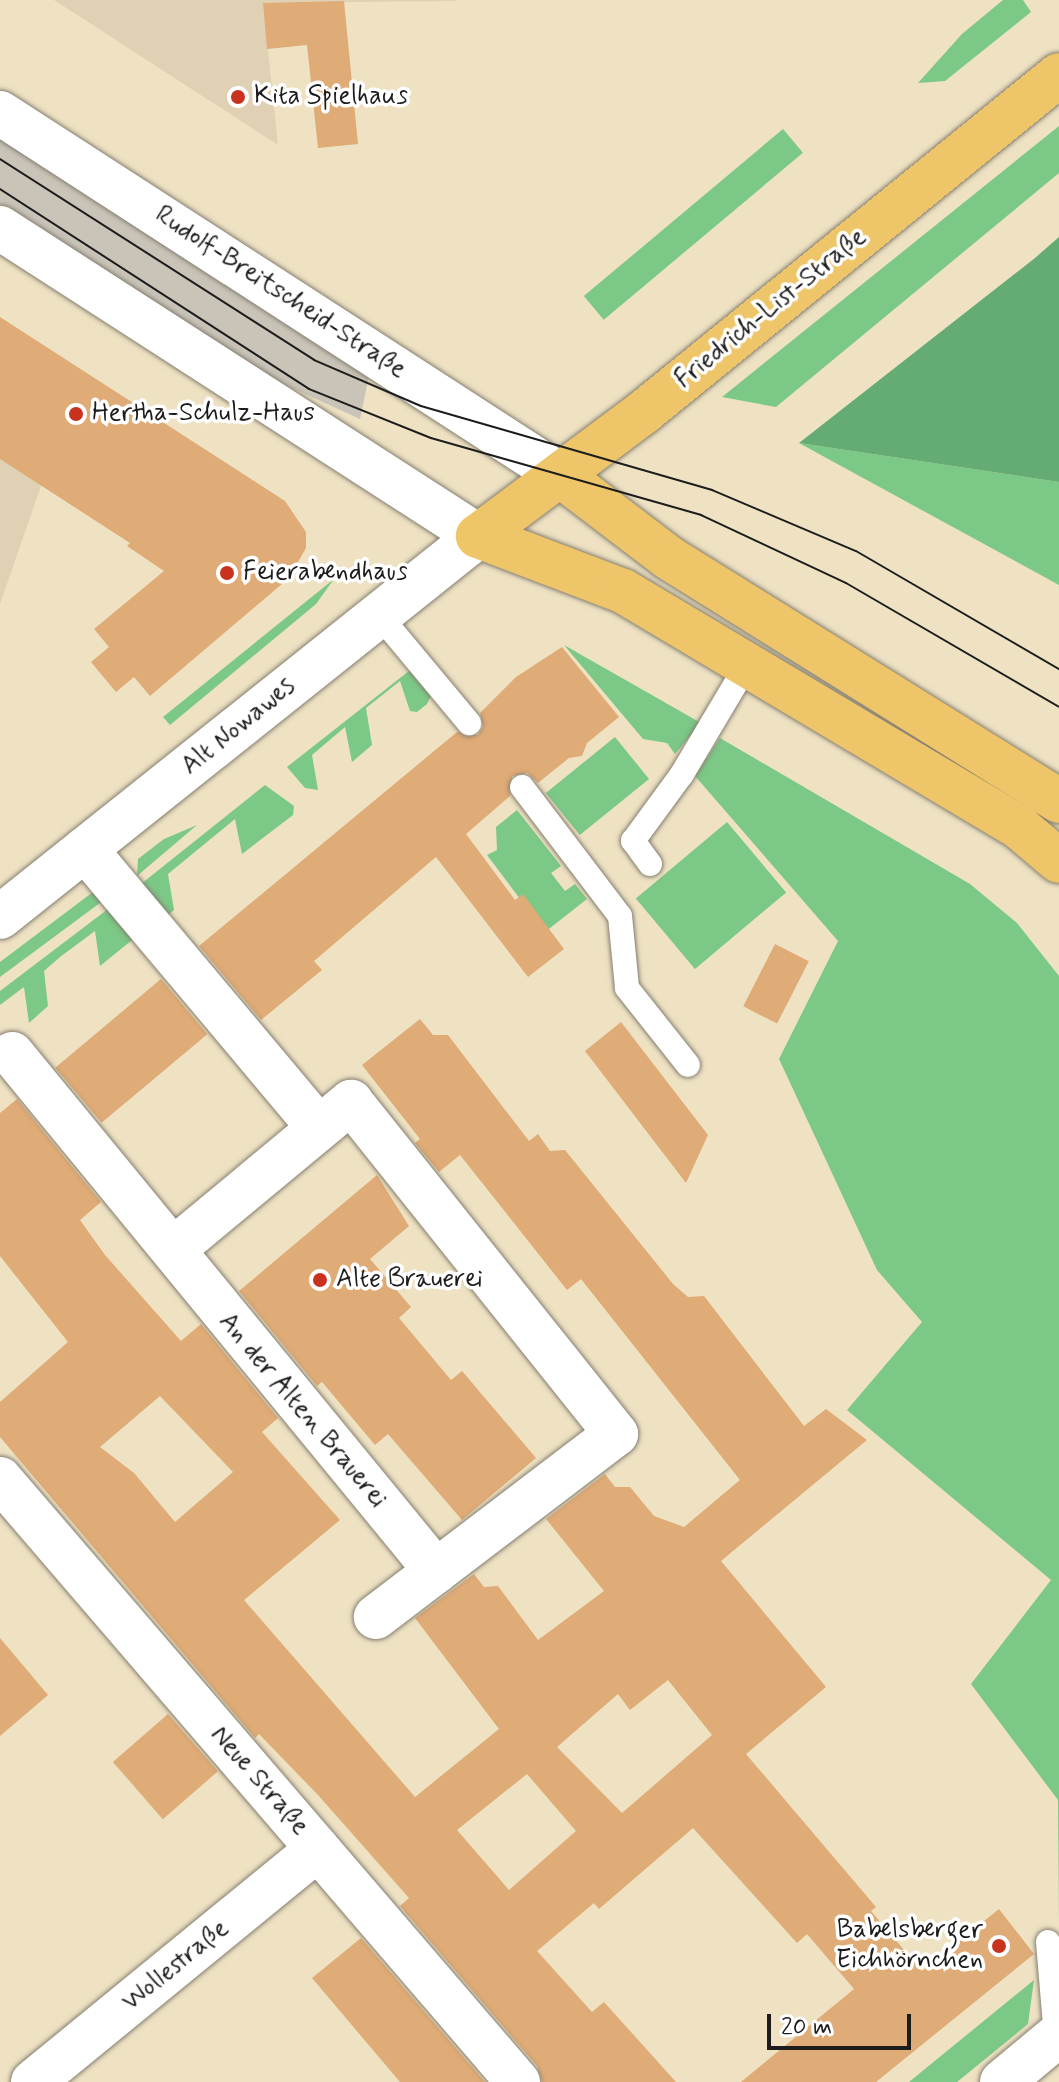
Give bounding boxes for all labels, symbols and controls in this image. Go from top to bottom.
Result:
place label: Kita Spielhaus [254,81,408,113]
marker: Kita Spielhaus [229,88,247,106]
street label: Rudolf-Breitscheid-Straße [149,200,411,386]
street label: Friedrich-List-Straße [669,222,873,396]
place label: Hertha-Schulz-Haus [92,398,315,430]
marker: Hertha-Schulz-Haus [67,405,85,423]
place label: Feierabendhaus [243,557,408,589]
marker: Feierabendhaus [218,564,236,582]
street label: Alt Nowawes [174,670,304,784]
place label: Alte Brauerei [336,1264,478,1296]
marker: Alte Brauerei [311,1271,329,1289]
street label: An der Alten Brauerei [212,1308,392,1514]
street label: Neue Straße [203,1720,315,1842]
street label: Wollestraße [116,1914,236,2018]
place label: Babelsberger Eichhörnchen [836,1915,983,1976]
marker: Babelsberger Eichhörnchen [990,1937,1008,1955]
scale bar [771,1998,915,2048]
text: 20 m [781,2012,832,2043]

